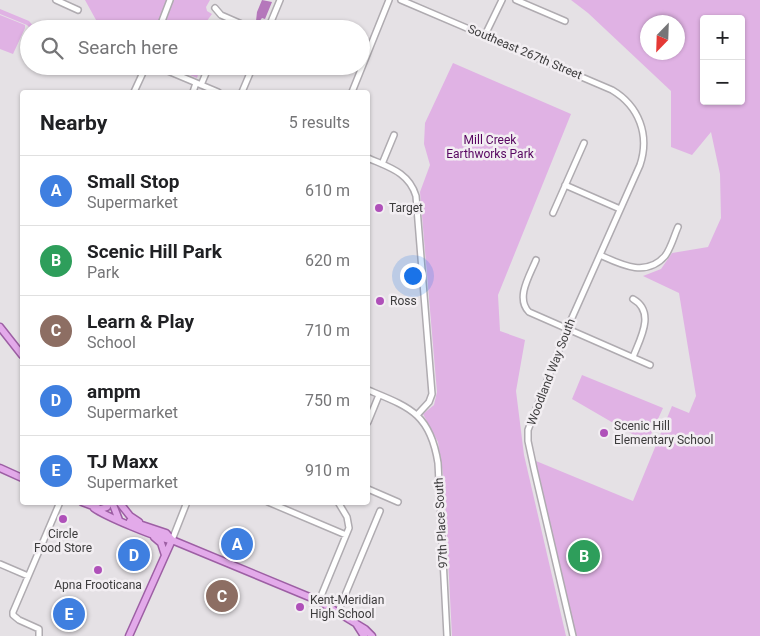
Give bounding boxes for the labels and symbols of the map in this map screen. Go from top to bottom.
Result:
north arrow [640,15,685,60]
street label: Southeast 267th Street [466,22,584,82]
park label: Mill Creek Earthworks Park [446,133,535,161]
place label: Target [389,201,423,215]
marker: Target [373,202,385,214]
your location [400,263,426,289]
place label: Ross [390,294,417,308]
marker: Ross [374,295,386,307]
street label: Woodland Way South [524,317,578,427]
place label: Scenic Hill Elementary School [614,419,714,447]
marker: Scenic Hill Elementary School [598,427,610,439]
street label: 97th Place South [432,477,450,569]
marker: Circle Food Store [57,513,69,525]
pin: A [221,525,253,563]
place label: Circle Food Store [34,527,92,555]
pin: D [118,536,150,574]
pin: B [568,537,600,575]
marker: Apna Frooticana [92,564,104,576]
pin: C [206,577,238,615]
place label: Apna Frooticana [54,578,142,592]
place label: Kent-Meridian High School [310,593,384,621]
pin: E [53,595,85,633]
marker: Kent-Meridian High School [294,601,306,613]

